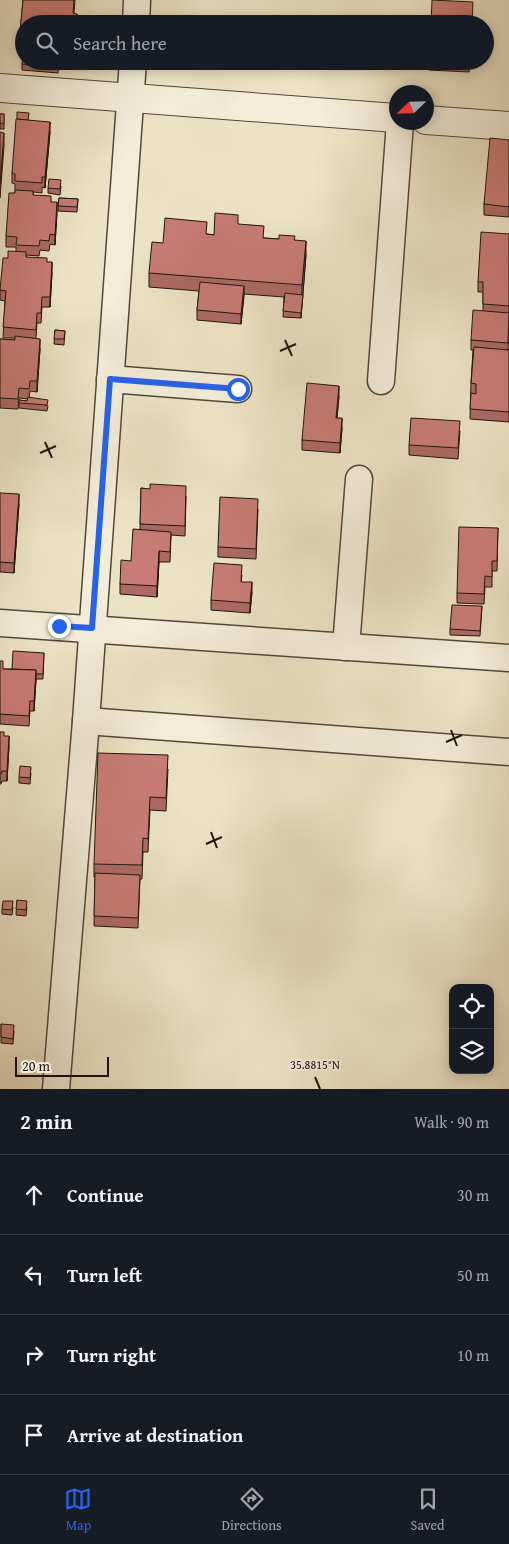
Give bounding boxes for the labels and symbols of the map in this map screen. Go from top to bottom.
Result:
north arrow [389,85,434,130]
route start [227,378,250,401]
route end [48,615,71,638]
scale bar [15,1054,109,1077]
text: 35.8815°N [290,1056,340,1073]

